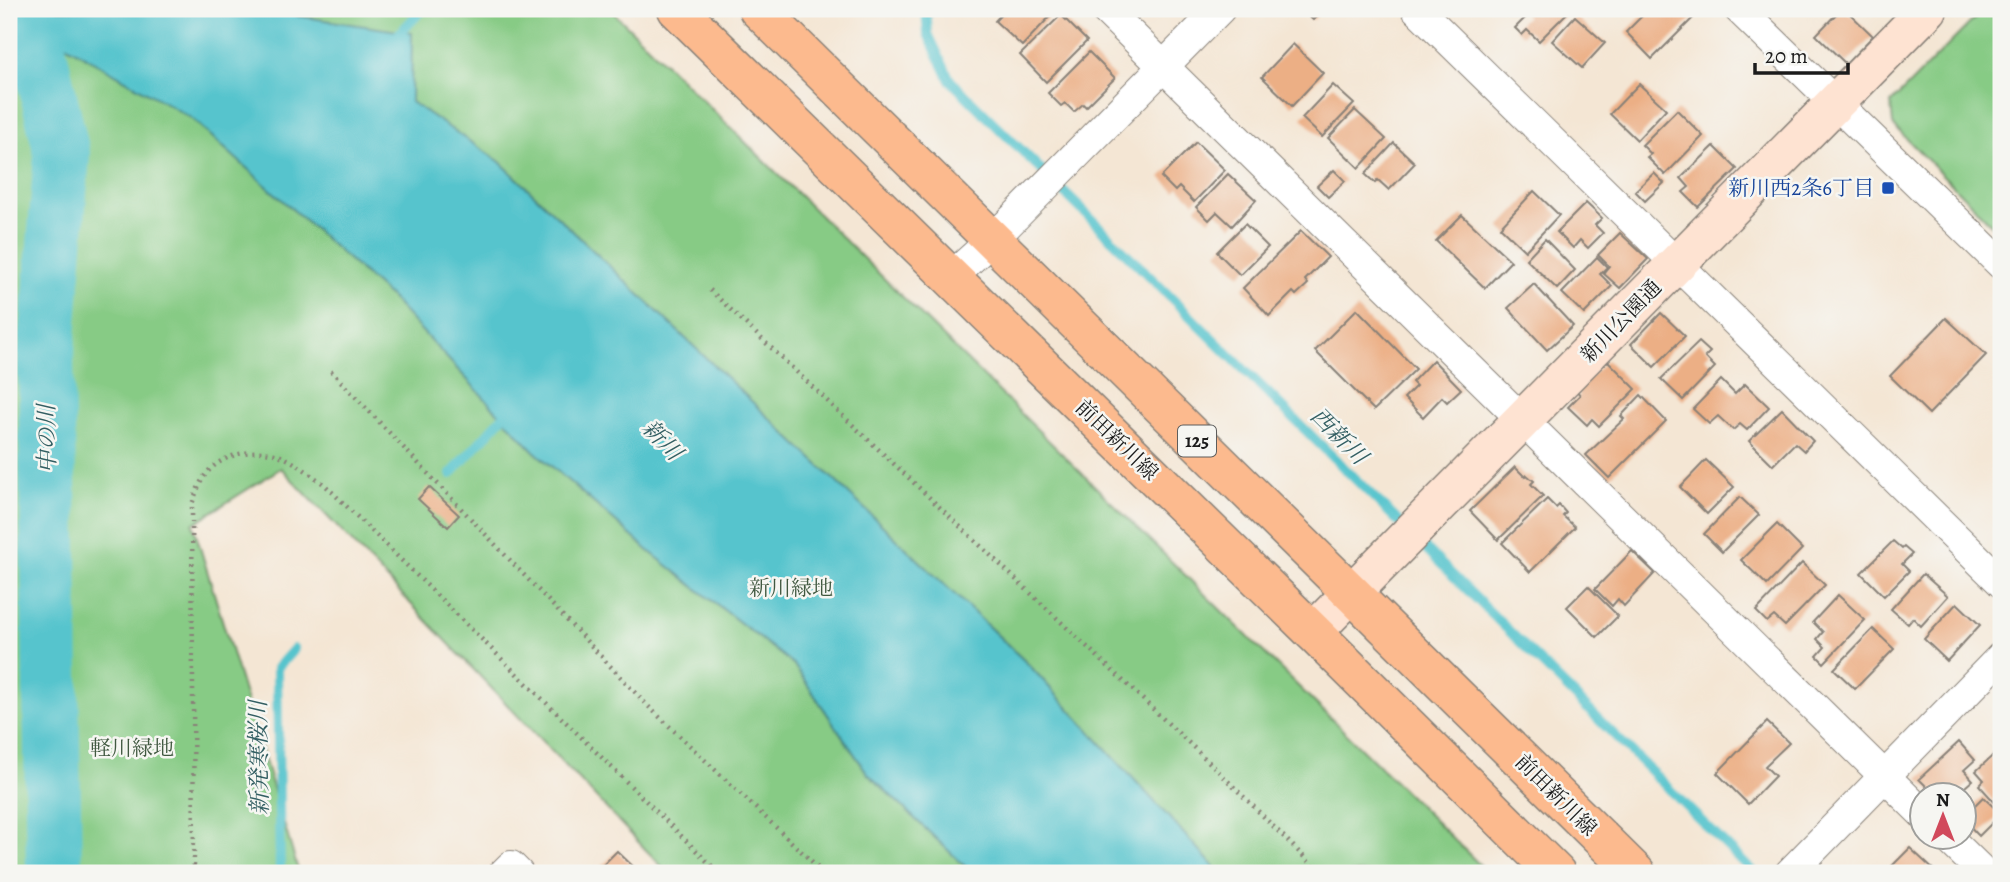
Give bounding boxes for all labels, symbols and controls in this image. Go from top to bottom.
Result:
scale bar [1755,32,1847,76]
text: 20 m [1765,42,1808,70]
place label: 新川西2条6丁目 [1728,174,1874,202]
marker: 新川西2条6丁目 [1880,180,1896,196]
street label: 新川公園通 [1574,274,1668,368]
street label: 前田新川線 [1070,393,1164,487]
water label: 中の川 [31,401,63,474]
water label: 西新川 [1304,401,1376,473]
water label: 新川 [635,413,691,469]
road number: 125 [1178,426,1216,456]
park label: 新川緑地 [749,574,833,602]
water label: 新発寒桜川 [242,697,276,816]
park label: 軽川緑地 [90,734,174,762]
street label: 前田新川線 [1509,748,1603,842]
north arrow [1909,780,1979,850]
text: N [1936,787,1950,813]

